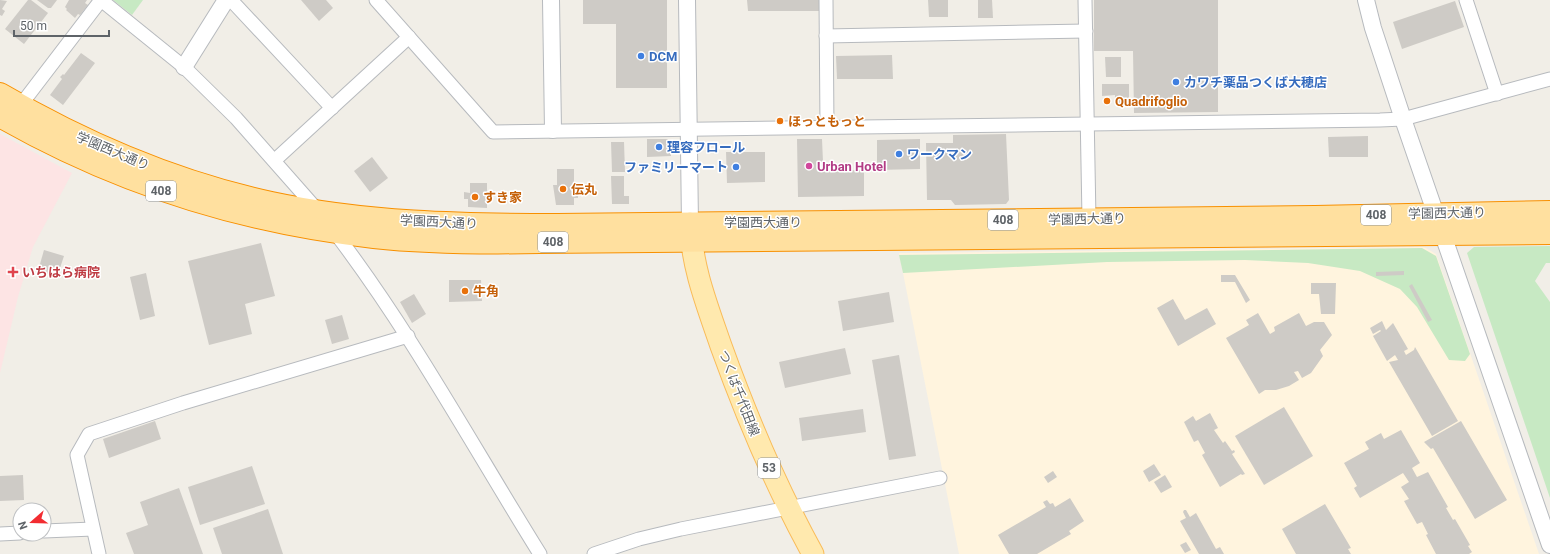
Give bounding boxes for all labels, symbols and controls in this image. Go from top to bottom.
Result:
scale bar [14,12,109,38]
text: 50 m [20,19,47,33]
place label: DCM [649,49,677,64]
marker: DCM [636,51,646,61]
place label: カワチ薬品つくば大穂店 [1184,75,1327,90]
marker: カワチ薬品つくば大穂店 [1171,77,1181,87]
place label: Quadrifoglio [1115,94,1187,109]
marker: Quadrifoglio [1102,96,1112,106]
place label: ほっともっと [788,114,866,129]
marker: ほっともっと [775,116,785,126]
street label: 学園西大通り [74,129,152,173]
place label: 理容フロール [667,140,745,155]
marker: 理容フロール [654,142,664,152]
place label: ワークマン [907,147,972,162]
marker: ワークマン [894,149,904,159]
place label: Urban Hotel [817,159,887,174]
place label: ファミリーマート [624,160,728,175]
marker: Urban Hotel [804,161,814,171]
marker: ファミリーマート [731,162,741,172]
road number: 408 [146,181,176,201]
place label: 伝丸 [571,182,597,197]
marker: 伝丸 [558,184,568,194]
place label: すき家 [483,190,522,205]
marker: すき家 [470,192,480,202]
road number: 408 [1361,205,1391,225]
street label: 学園西大通り [1408,205,1486,221]
road number: 408 [988,210,1018,230]
street label: 学園西大通り [1048,211,1126,227]
street label: 学園西大通り [400,212,478,232]
street label: 学園西大通り [724,215,802,230]
road number: 408 [538,232,568,252]
place label: いちはら病院 [22,265,100,280]
marker: いちはら病院 [7,266,19,278]
place label: 牛角 [473,284,499,299]
marker: 牛角 [460,286,470,296]
street label: つくば千代田線 [716,348,762,438]
road number: 53 [758,458,780,478]
north arrow [12,502,52,542]
text: N [16,519,31,531]

